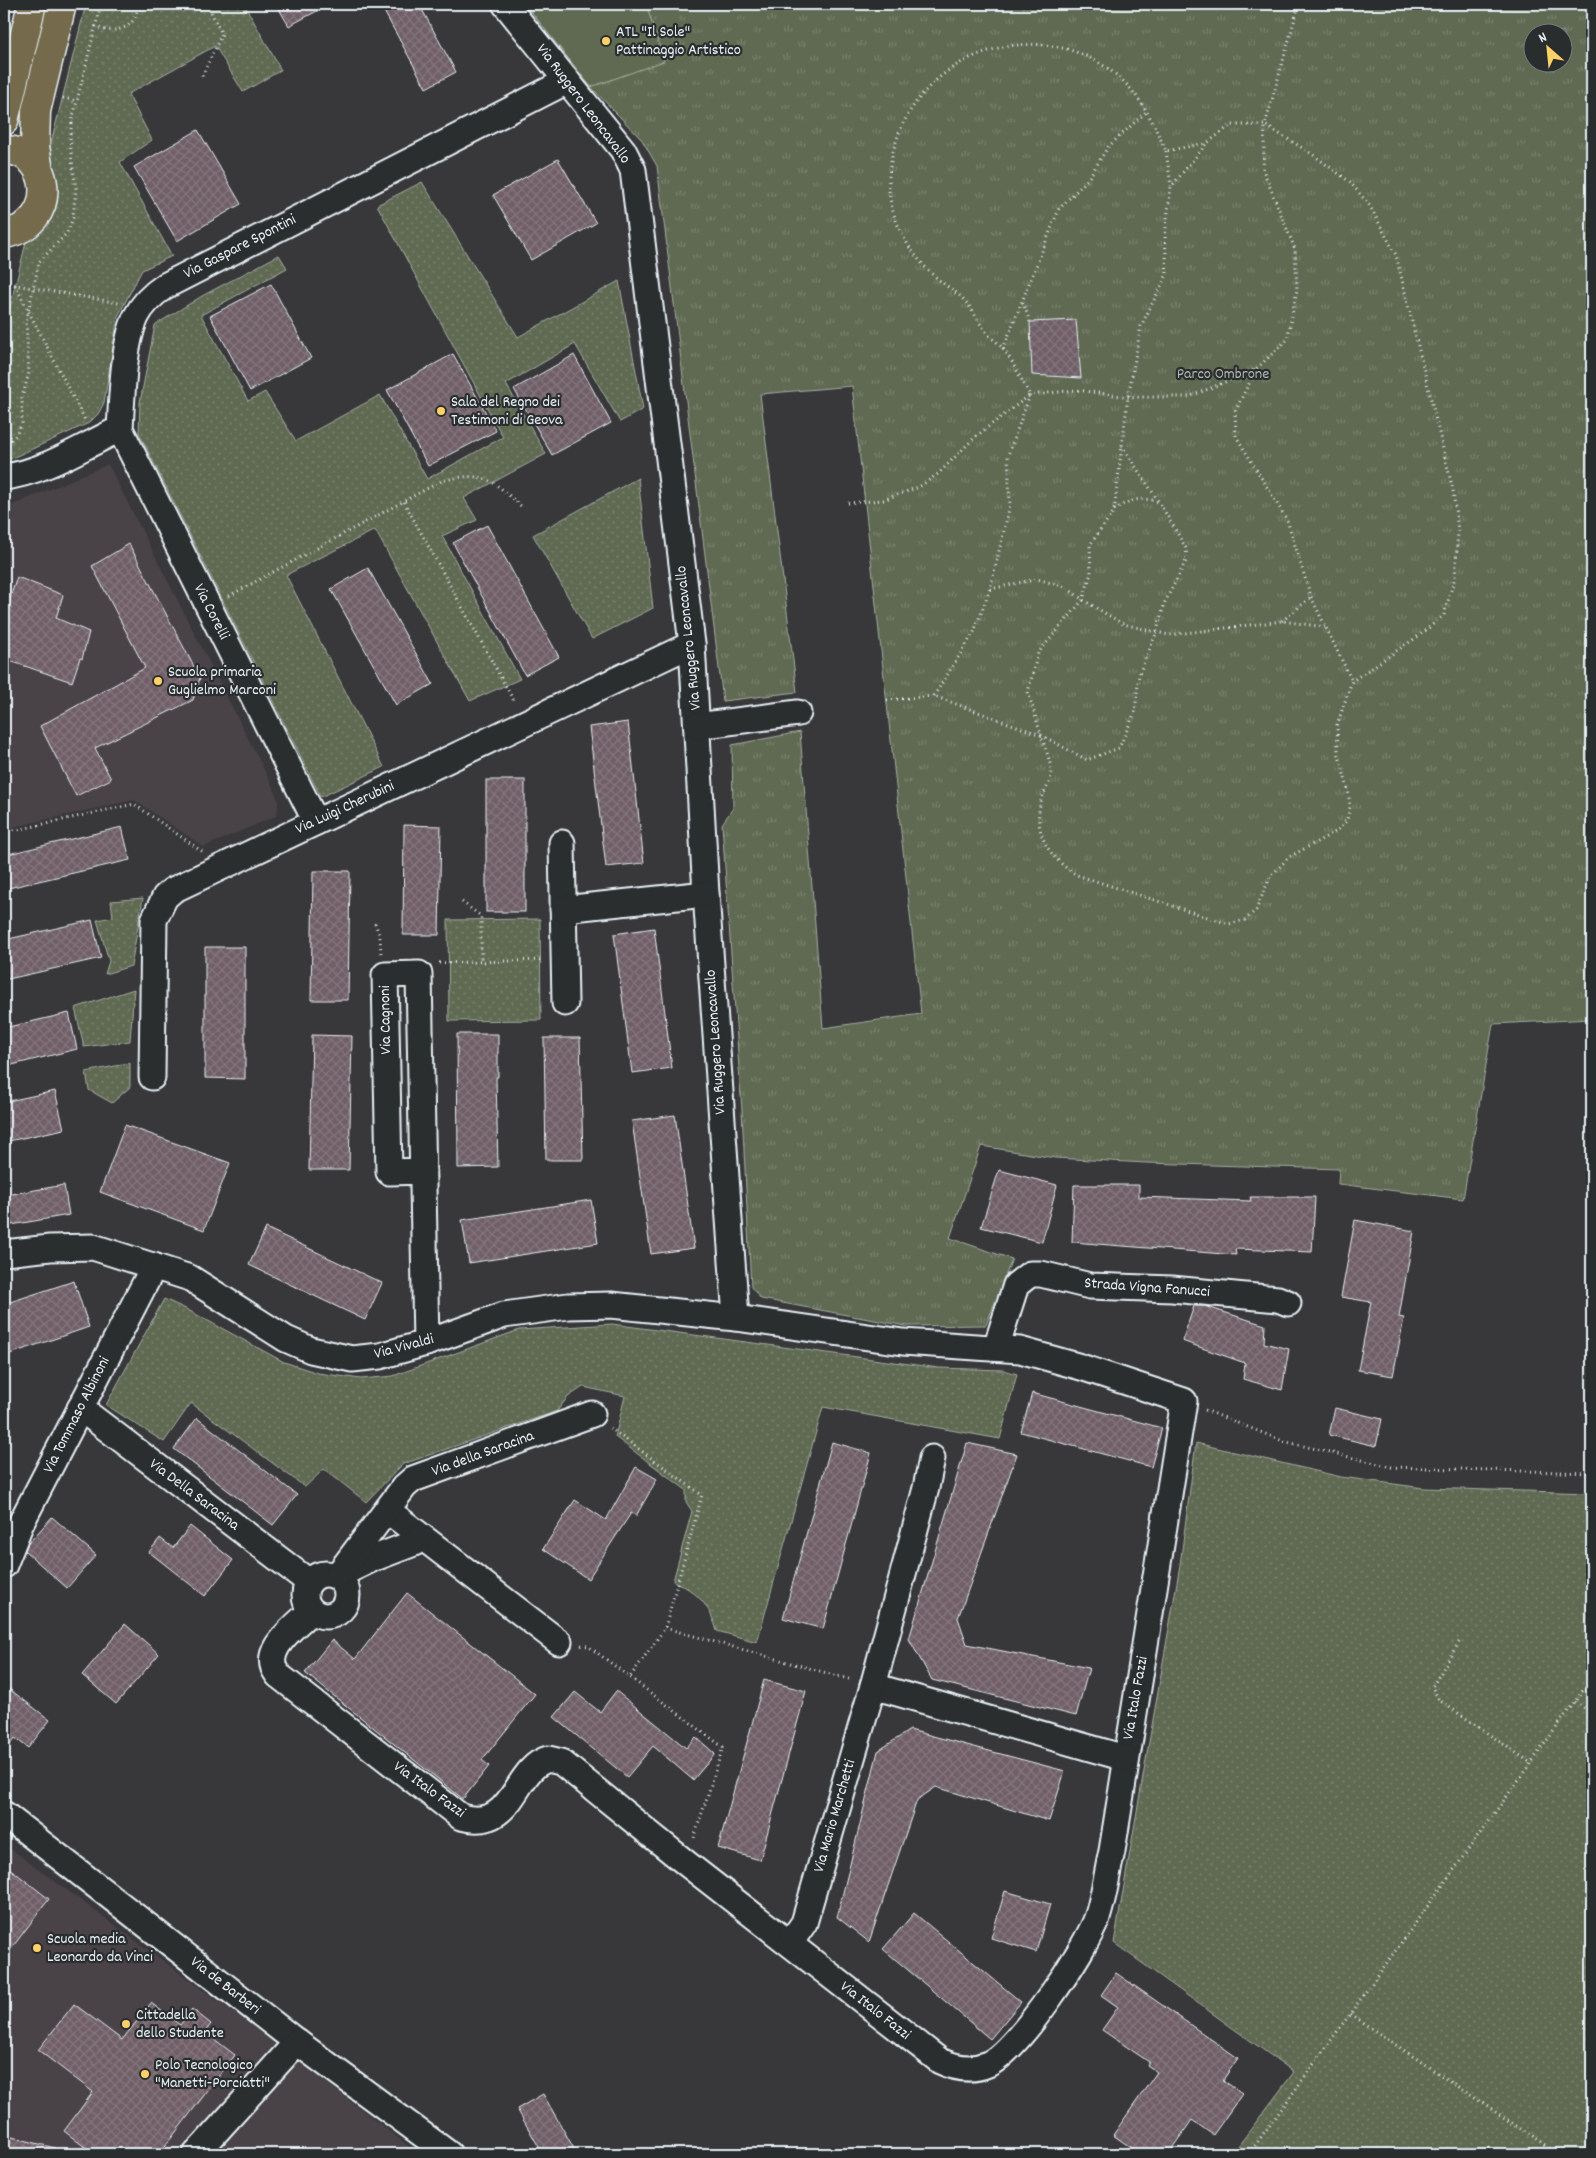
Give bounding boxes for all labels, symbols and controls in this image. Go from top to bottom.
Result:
place label: ATL "Il Sole" Pattinaggio Artistico [616,21,741,62]
north arrow [1524,22,1574,72]
text: N [1535,28,1551,49]
marker: ATL "Il Sole" Pattinaggio Artistico [600,35,612,47]
street label: Via Ruggero Leoncavallo [530,39,636,169]
street label: Via Gaspare Spontini [180,209,300,285]
park label: Parco Ombrone [1177,363,1269,386]
place label: Sala del Regno dei Testimoni di Geova [451,391,563,432]
marker: Sala del Regno dei Testimoni di Geova [435,405,447,417]
street label: Via Ruggero Leoncavallo [670,565,708,711]
street label: Via Corelli [187,580,235,644]
place label: Scuola primaria Guglielmo Marconi [168,661,276,702]
marker: Scuola primaria Guglielmo Marconi [152,675,164,687]
street label: Via Luigi Cherubini [292,775,398,841]
street label: Via Ruggero Leoncavallo [699,969,733,1115]
street label: Via Cagnoni [374,985,398,1055]
street label: Strada Vigna Fanucci [1083,1272,1211,1304]
street label: Via Vivaldi [372,1328,436,1366]
street label: Via Tommaso Albinoni [38,1353,116,1477]
street label: Via della Saracina [429,1425,538,1483]
street label: Via Della Saracina [144,1453,244,1537]
street label: Via Italo Fazzi [1117,1654,1155,1742]
street label: Via Italo Fazzi [388,1756,470,1824]
street label: Via Mario Marchetti [808,1757,862,1875]
place label: Scuola media Leonardo da Vinci [47,1928,153,1969]
marker: Scuola media Leonardo da Vinci [31,1942,43,1954]
street label: Via de Barberi [185,1951,265,2021]
street label: Via Italo Fazzi [835,1976,915,2046]
place label: Cittadella dello Studente [136,2004,224,2045]
marker: Cittadella dello Studente [120,2018,132,2030]
place label: Polo Tecnologico "Manetti-Porciatti" [155,2054,270,2095]
marker: Polo Tecnologico "Manetti-Porciatti" [139,2068,151,2080]

